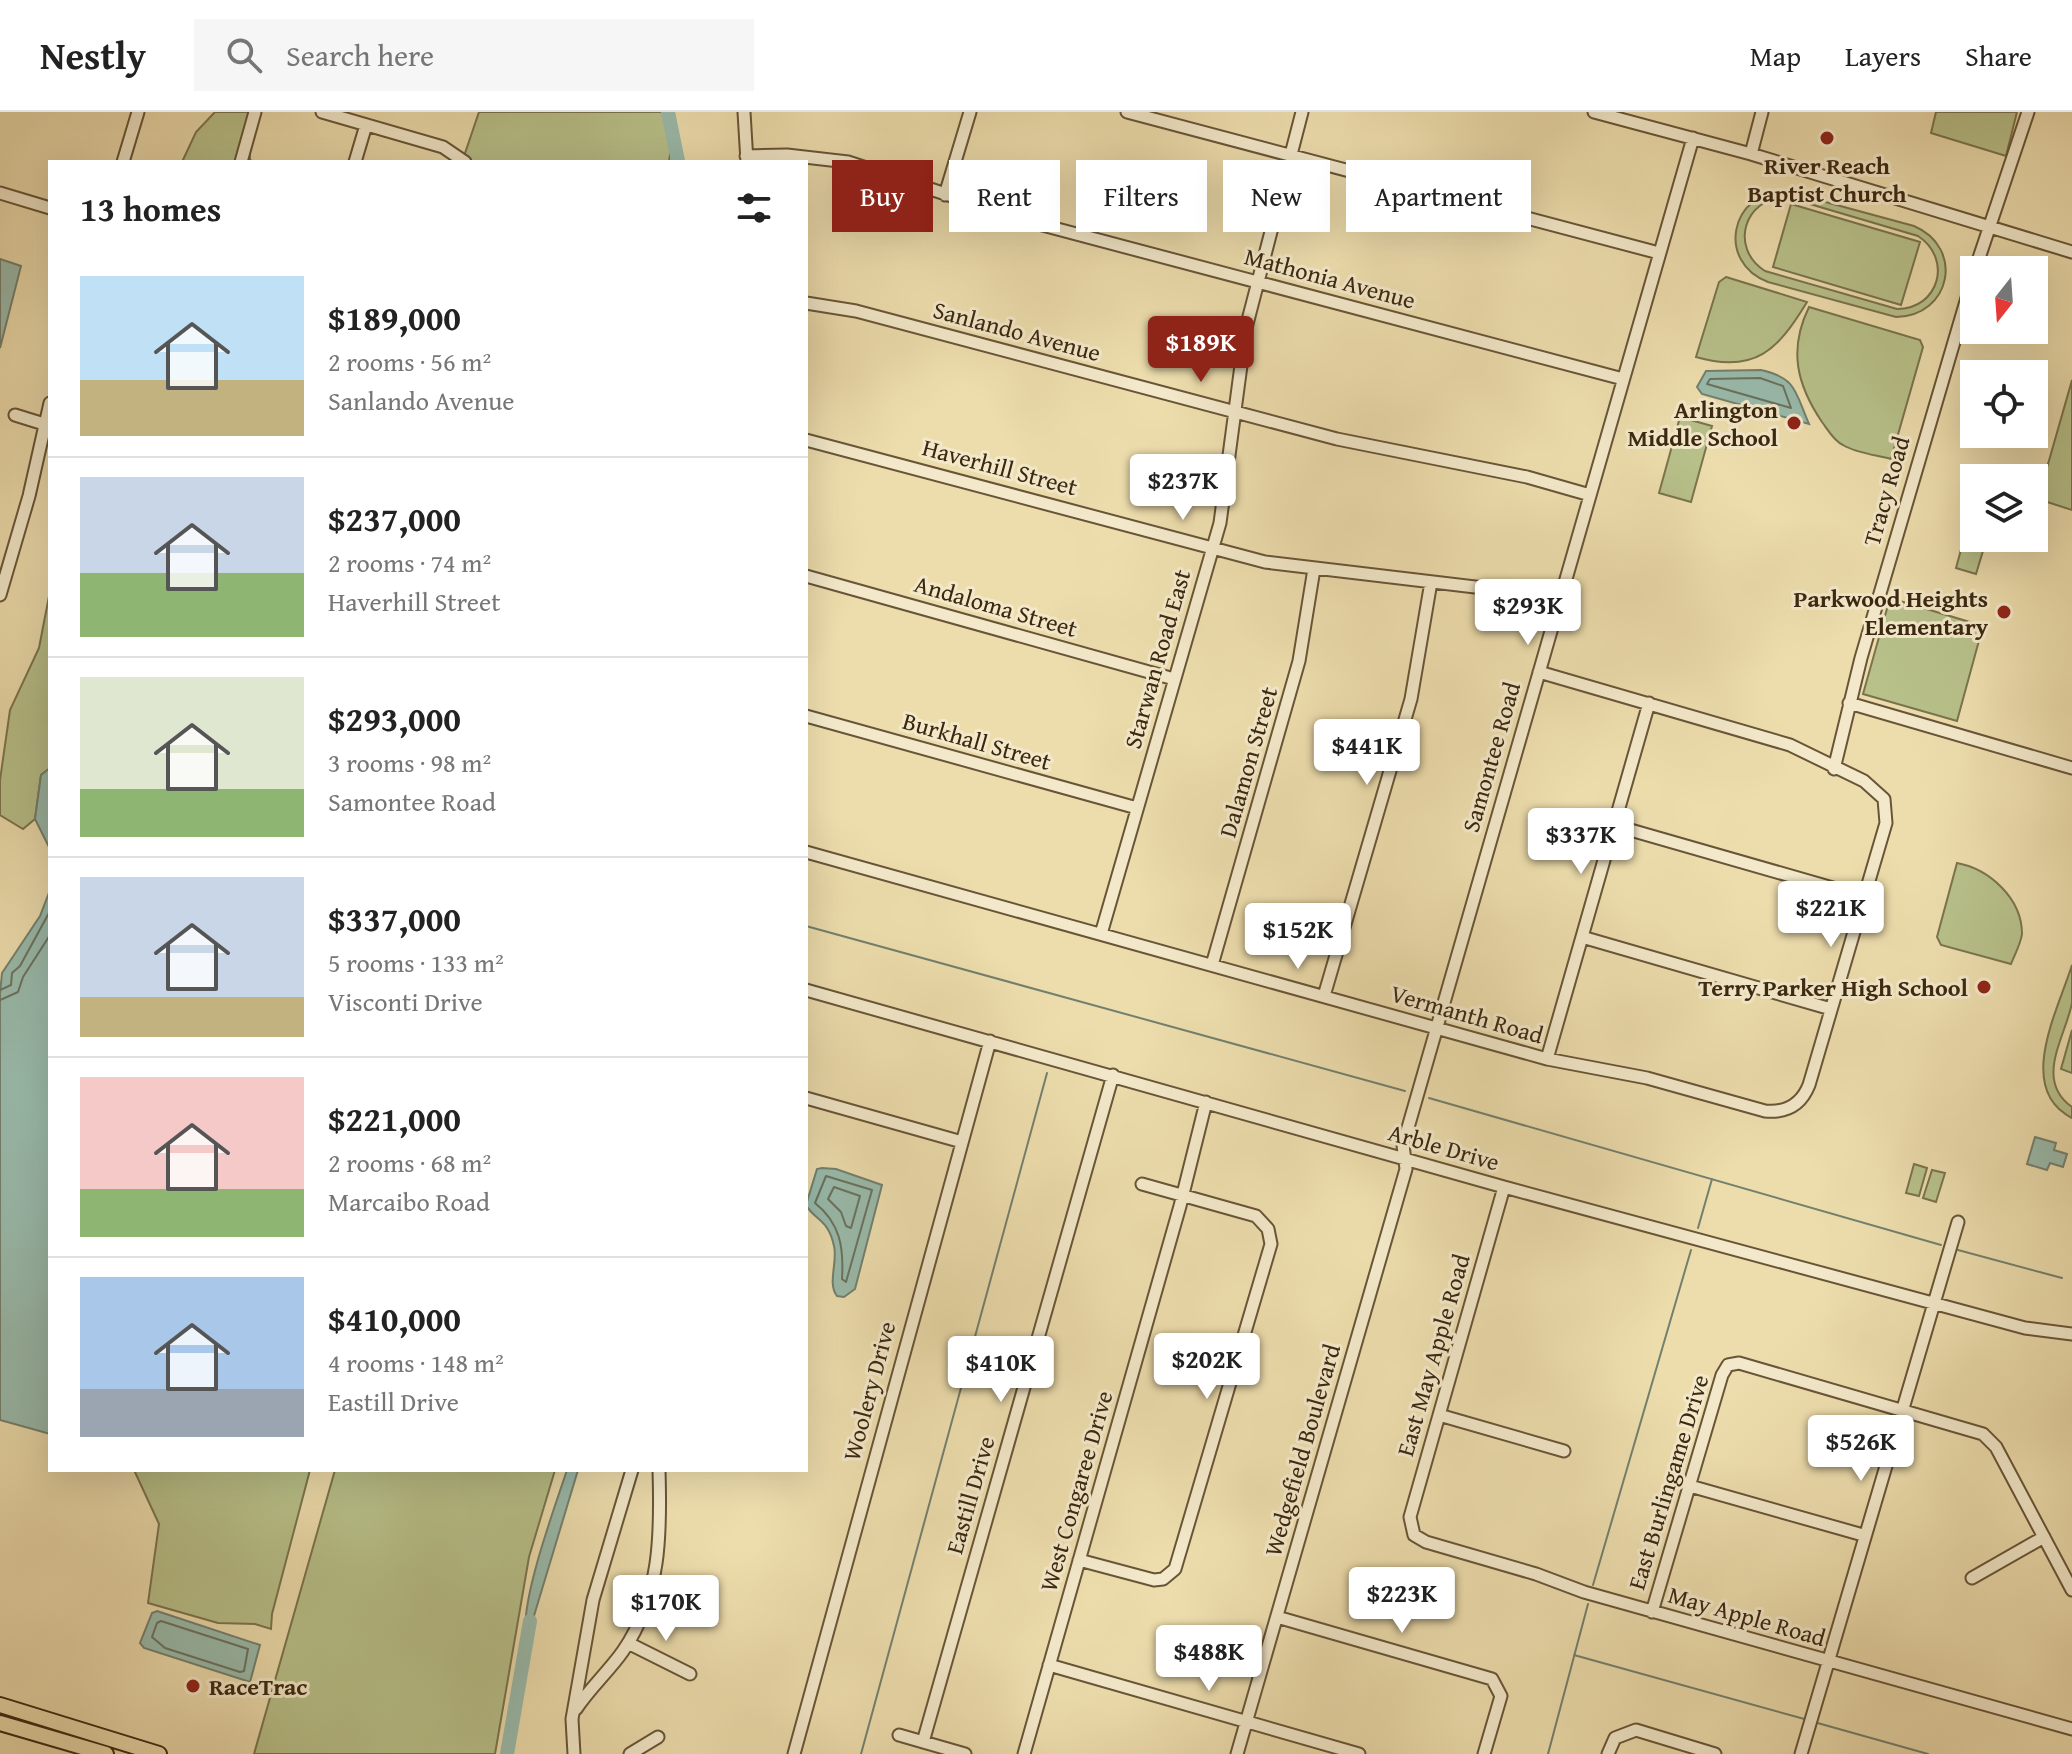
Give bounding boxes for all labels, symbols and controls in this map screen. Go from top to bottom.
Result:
search box [194,19,754,91]
text: Nestly [40,27,146,83]
icon: search [222,33,266,77]
text: Search here [286,33,434,77]
text: Map [1750,35,1801,76]
text: Layers [1845,35,1921,76]
text: Share [1965,35,2032,76]
marker: River Reach Baptist Church [1818,129,1836,147]
place label: River Reach Baptist Church [1747,148,1907,211]
chip: Buy [832,160,933,232]
chip: Rent [949,160,1060,232]
chip: Filters [1076,160,1207,232]
chip: New [1223,160,1330,232]
chip: Apartment [1346,160,1531,232]
text: 13 homes [80,184,221,233]
icon: filters [732,186,776,230]
street label: Mathonia Avenue [1241,238,1419,318]
north arrow [1960,256,2048,344]
map controls [1960,256,2048,552]
street label: Sanlando Avenue [929,292,1105,370]
text: $189,000 [328,293,461,342]
icon: home [144,308,240,404]
pin: $189K [1145,316,1257,384]
text: $189K [1166,322,1236,361]
text: 2 rooms · 56 m² [328,342,491,381]
button: locate [1960,360,2048,448]
text: Sanlando Avenue [328,381,515,420]
place label: Arlington Middle School [1627,392,1779,455]
marker: Arlington Middle School [1785,414,1803,432]
street label: Haverhill Street [919,430,1082,505]
street label: Tracy Road [1854,432,1918,550]
pin: $237K [1127,454,1239,522]
text: $237K [1148,460,1218,499]
button: layers [1960,464,2048,552]
text: $237,000 [328,494,461,543]
icon: home [144,509,240,605]
text: 2 rooms · 74 m² [328,543,491,582]
street label: Starwan Road East [1115,565,1199,753]
street label: Andaloma Street [910,566,1082,646]
pin: $293K [1472,579,1584,647]
place label: Parkwood Heights Elementary [1793,581,1989,644]
text: Haverhill Street [328,582,500,621]
text: $293K [1493,585,1563,624]
marker: Parkwood Heights Elementary [1995,603,2013,621]
street label: Samontee Road [1453,678,1529,836]
street label: Dalamon Street [1210,682,1286,841]
text: $293,000 [328,694,461,743]
street label: Burkhall Street [899,703,1056,779]
icon: home [144,709,240,805]
pin: $441K [1311,719,1423,787]
text: $441K [1332,725,1402,764]
text: 3 rooms · 98 m² [328,743,491,782]
text: Samontee Road [328,782,496,821]
pin: $337K [1525,808,1637,876]
text: $337K [1546,814,1616,853]
pin: $221K [1775,881,1887,949]
text: $221K [1796,887,1866,926]
text: $337,000 [328,894,461,943]
pin: $152K [1242,903,1354,971]
icon: home [144,909,240,1005]
text: $152K [1263,909,1333,948]
text: 5 rooms · 133 m² [328,943,504,982]
place label: Terry Parker High School [1698,970,1969,1005]
street label: Vermanth Road [1387,975,1548,1053]
marker: Terry Parker High School [1975,978,1993,996]
text: Visconti Drive [328,982,483,1021]
text: $221,000 [328,1094,461,1143]
icon: home [144,1109,240,1205]
street label: Arble Drive [1384,1114,1504,1180]
text: 2 rooms · 68 m² [328,1143,491,1182]
text: Marcaibo Road [328,1182,490,1221]
street label: East May Apple Road [1387,1250,1479,1460]
text: $410,000 [328,1294,461,1343]
icon: home [144,1309,240,1405]
street label: Woolery Drive [834,1317,904,1465]
pin: $202K [1151,1333,1263,1401]
pin: $410K [945,1336,1057,1404]
text: $202K [1172,1339,1242,1378]
street label: Wedgefield Boulevard [1255,1340,1349,1560]
text: $410K [966,1342,1036,1381]
text: 4 rooms · 148 m² [328,1343,504,1382]
street label: East Burlingame Drive [1619,1370,1717,1594]
text: Eastill Drive [328,1382,459,1421]
street label: West Congaree Drive [1031,1387,1121,1595]
pin: $526K [1805,1415,1917,1483]
text: $526K [1826,1421,1896,1460]
street label: Eastill Drive [937,1432,1003,1558]
pin: $223K [1346,1567,1458,1635]
text: $223K [1367,1573,1437,1612]
pin: $170K [610,1575,722,1643]
street label: May Apple Road [1664,1577,1830,1655]
text: $170K [631,1581,701,1620]
pin: $488K [1153,1625,1265,1693]
text: $488K [1174,1631,1244,1670]
place label: RaceTrac [209,1669,307,1704]
marker: RaceTrac [184,1677,202,1695]

